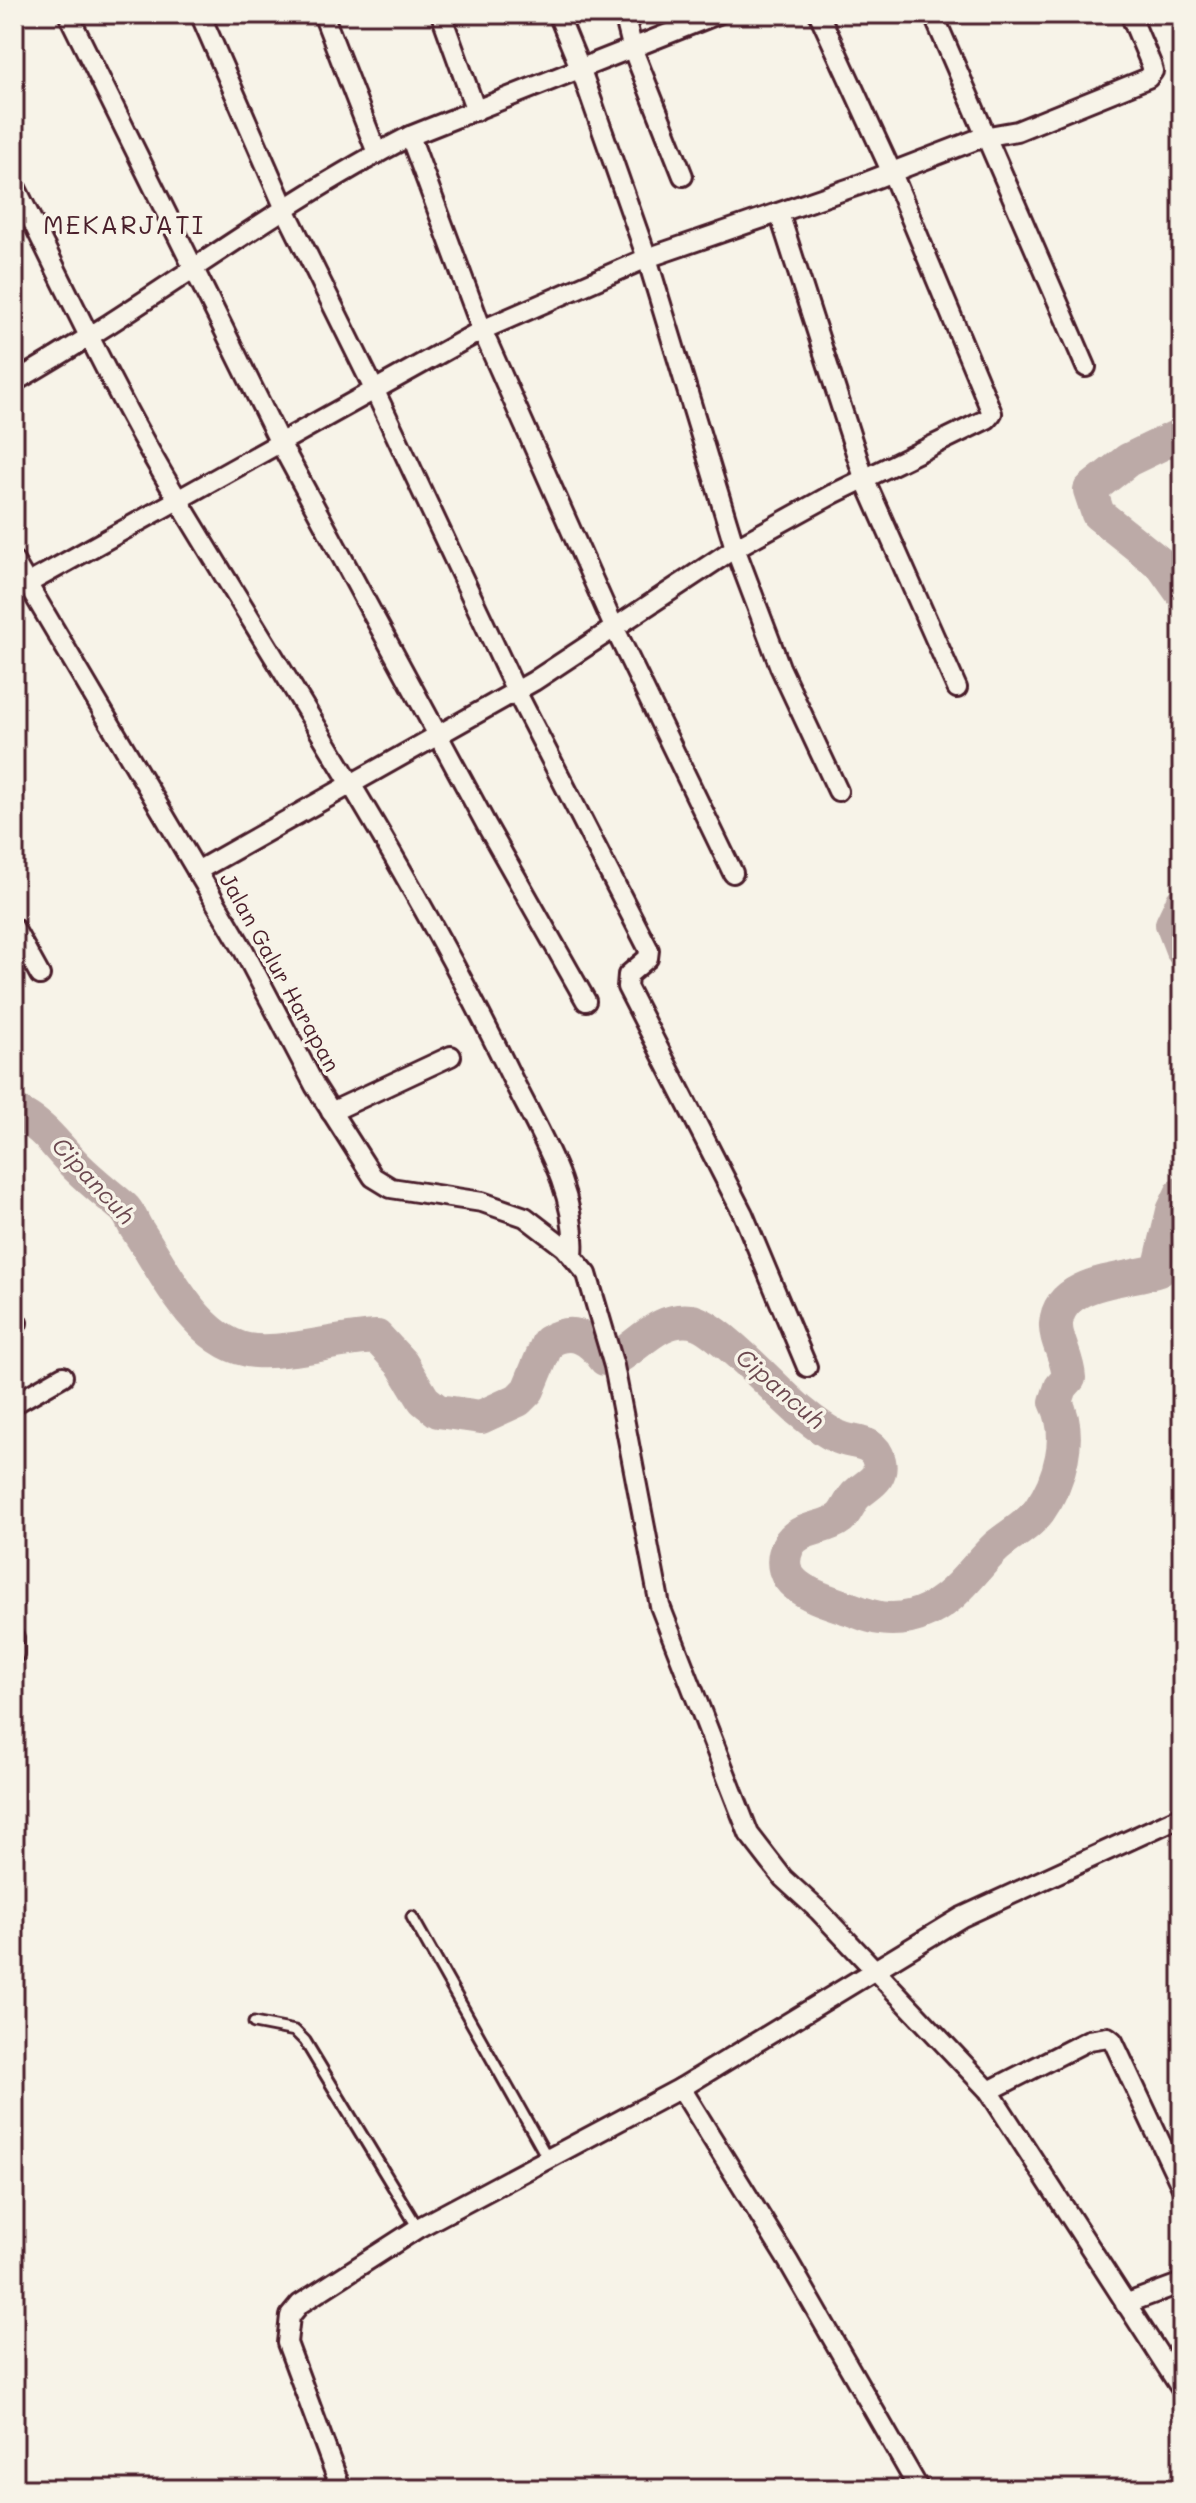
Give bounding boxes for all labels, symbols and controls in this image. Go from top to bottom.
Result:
district label: MEKARJATI [43,207,205,241]
street label: Jalan Galur Harapan [214,867,347,1077]
water label: Cipancuh [46,1130,142,1230]
water label: Cipancuh [730,1341,832,1435]

